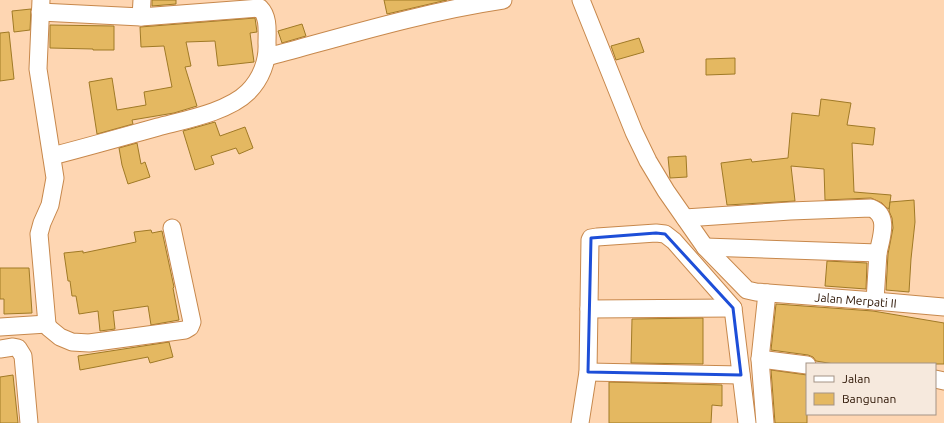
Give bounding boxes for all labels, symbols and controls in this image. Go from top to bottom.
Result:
street label: Jalan Merpati II [814,290,897,309]
legend [806,363,936,415]
text: Jalan [842,372,870,385]
text: Bangunan [842,392,896,405]

